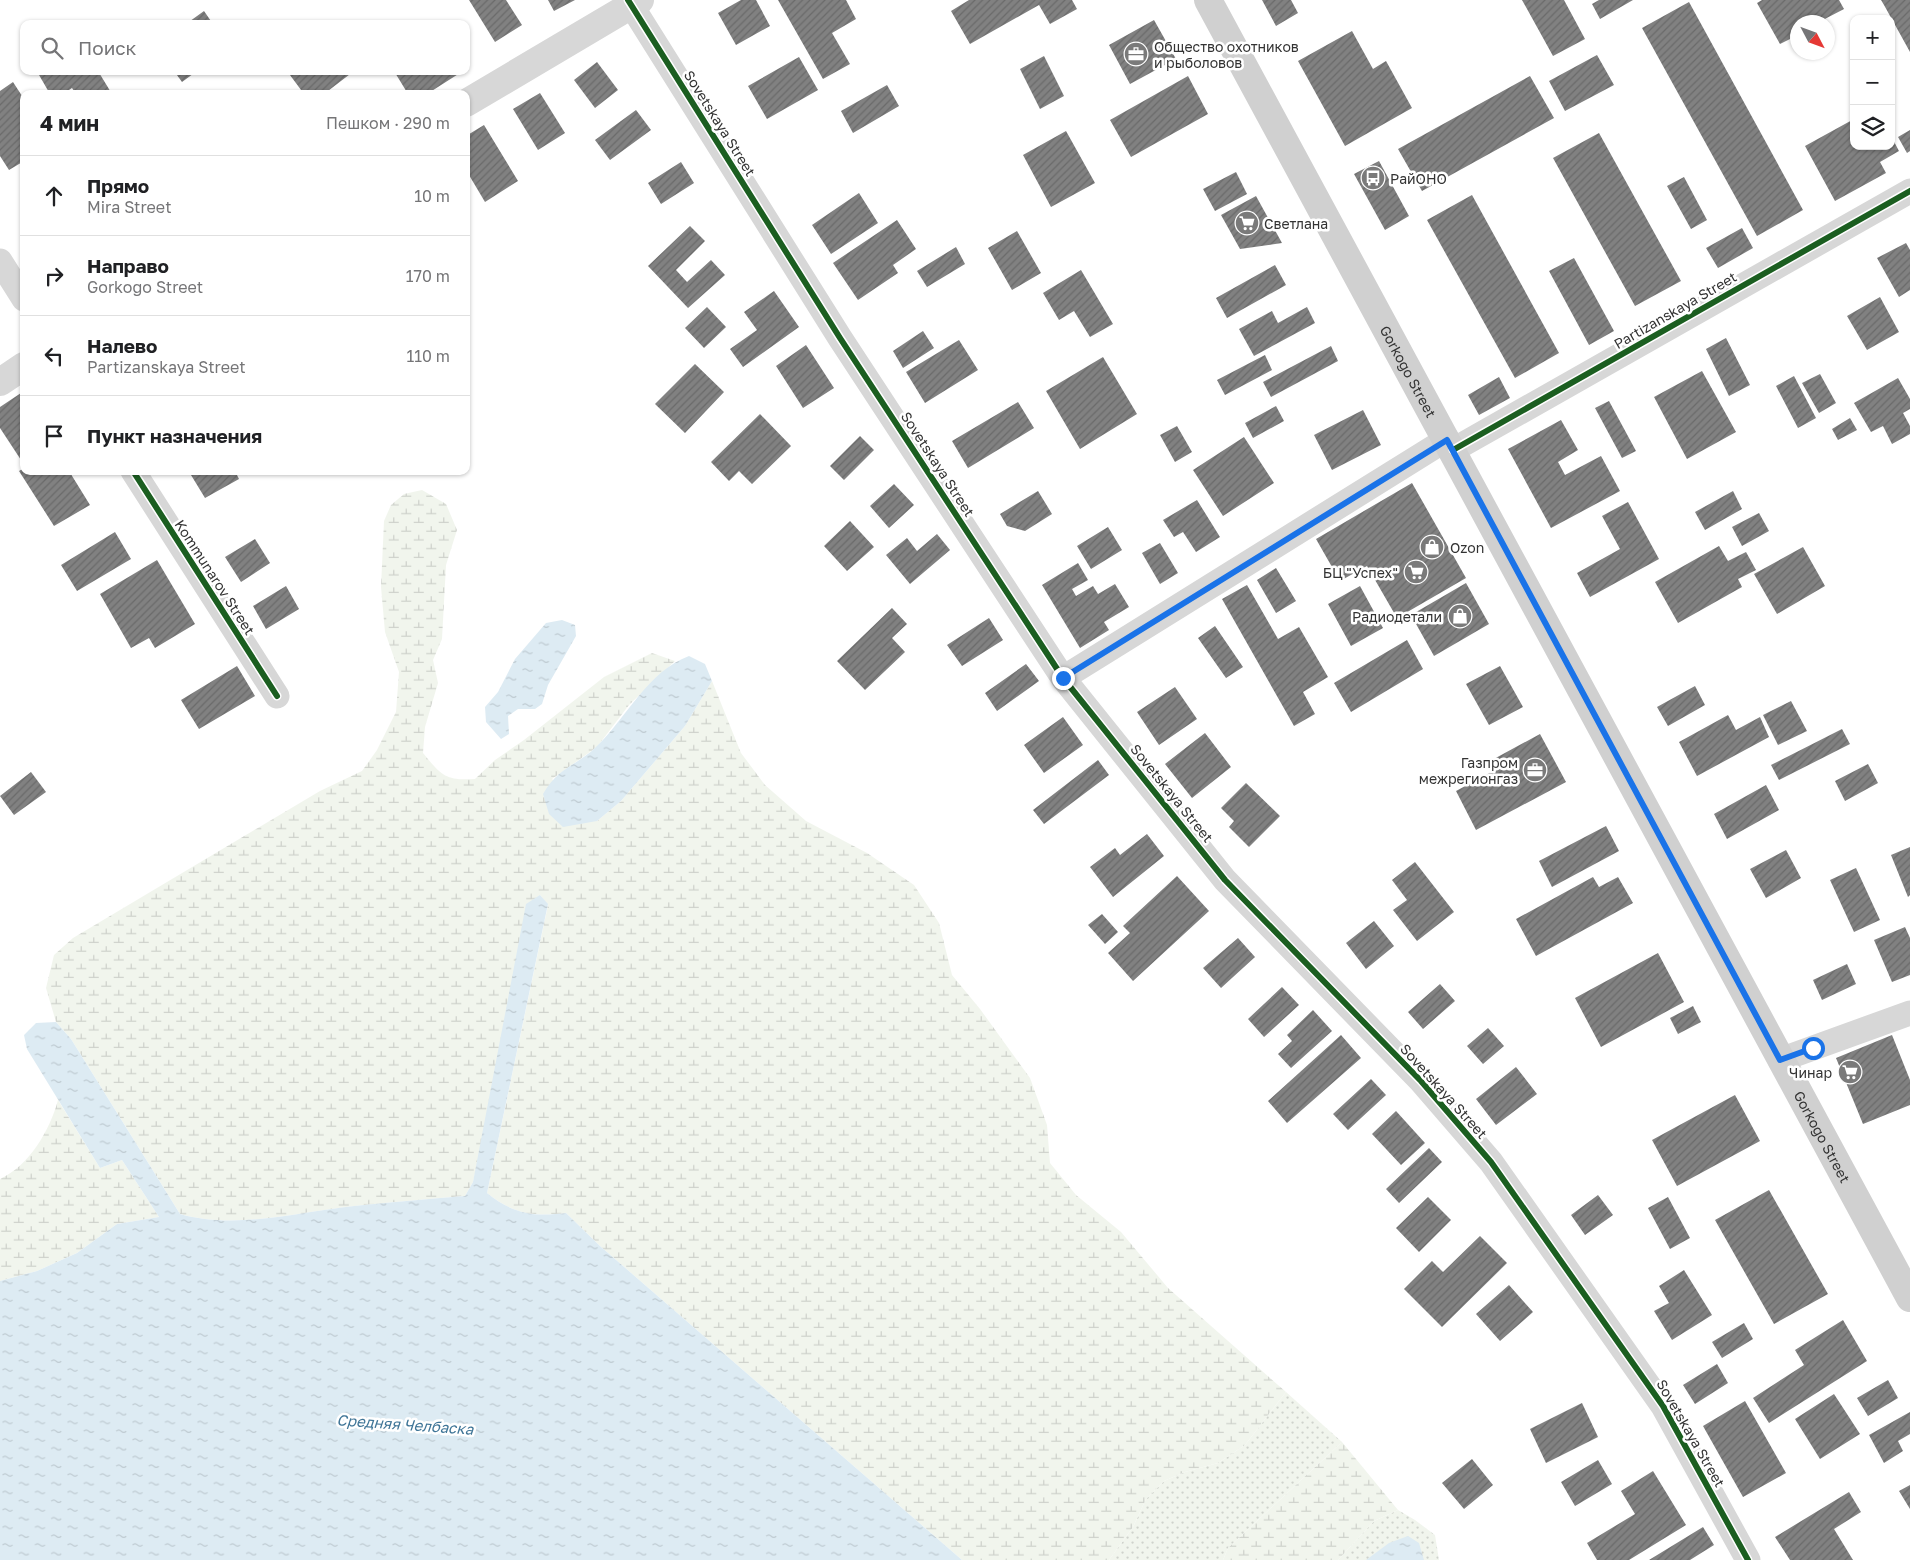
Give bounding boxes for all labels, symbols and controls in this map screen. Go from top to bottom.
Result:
north arrow [1790,15,1835,60]
map controls [1850,15,1895,150]
button: + [1850,15,1895,60]
search box [20,20,470,75]
icon: search [38,34,66,62]
text: Поиск [78,36,137,59]
place label: Общество охотников и рыболовов [1154,38,1299,71]
office icon: Общество охотников и рыболовов [1123,41,1149,67]
button: − [1850,60,1895,105]
street label: Sovetskaya Street [681,67,759,179]
button: layers [1850,105,1895,150]
text: 4 мин [40,110,99,136]
text: Пешком · 290 m [326,113,450,133]
bus stop icon: РайОНО [1360,165,1386,191]
place label: РайОНО [1390,170,1447,187]
text: Прямо [87,174,149,197]
icon: ahead [40,182,68,210]
text: 10 m [414,186,450,206]
text: Mira Street [87,197,172,217]
supermarket icon: Светлана [1234,210,1260,236]
place label: Светлана [1264,215,1328,232]
text: Направо [87,254,169,277]
icon: right [40,262,68,290]
text: 170 m [406,266,450,286]
street label: Partizanskaya Street [1611,268,1739,352]
text: Gorkogo Street [87,277,203,297]
street label: Gorkogo Street [1377,322,1440,420]
text: Налево [87,334,157,357]
icon: left [40,342,68,370]
text: 110 m [406,346,450,366]
text: Partizanskaya Street [87,357,246,377]
street label: Sovetskaya Street [898,408,978,520]
icon: arrive [40,422,68,450]
text: Пункт назначения [87,424,262,447]
street label: Kommunarov Street [171,516,259,638]
shop icon: Ozon [1419,534,1445,560]
place label: Ozon [1450,539,1484,556]
supermarket icon: БЦ "Успех" [1403,559,1429,585]
place label: БЦ "Успех" [1323,564,1398,581]
shop icon: Радиодетали [1447,603,1473,629]
place label: Радиодетали [1352,608,1442,625]
route end [1052,667,1075,690]
street label: Sovetskaya Street [1127,740,1217,846]
place label: Газпром межрегионгаз [1419,754,1518,787]
office icon: Газпром межрегионгаз [1522,757,1548,783]
route start [1802,1037,1825,1060]
street label: Sovetskaya Street [1397,1040,1491,1142]
supermarket icon: Чинар [1837,1059,1863,1085]
place label: Чинар [1789,1064,1832,1081]
street label: Gorkogo Street [1791,1088,1854,1185]
street label: Sovetskaya Street [1653,1376,1729,1490]
water label: Средняя Челбаска [336,1410,474,1438]

